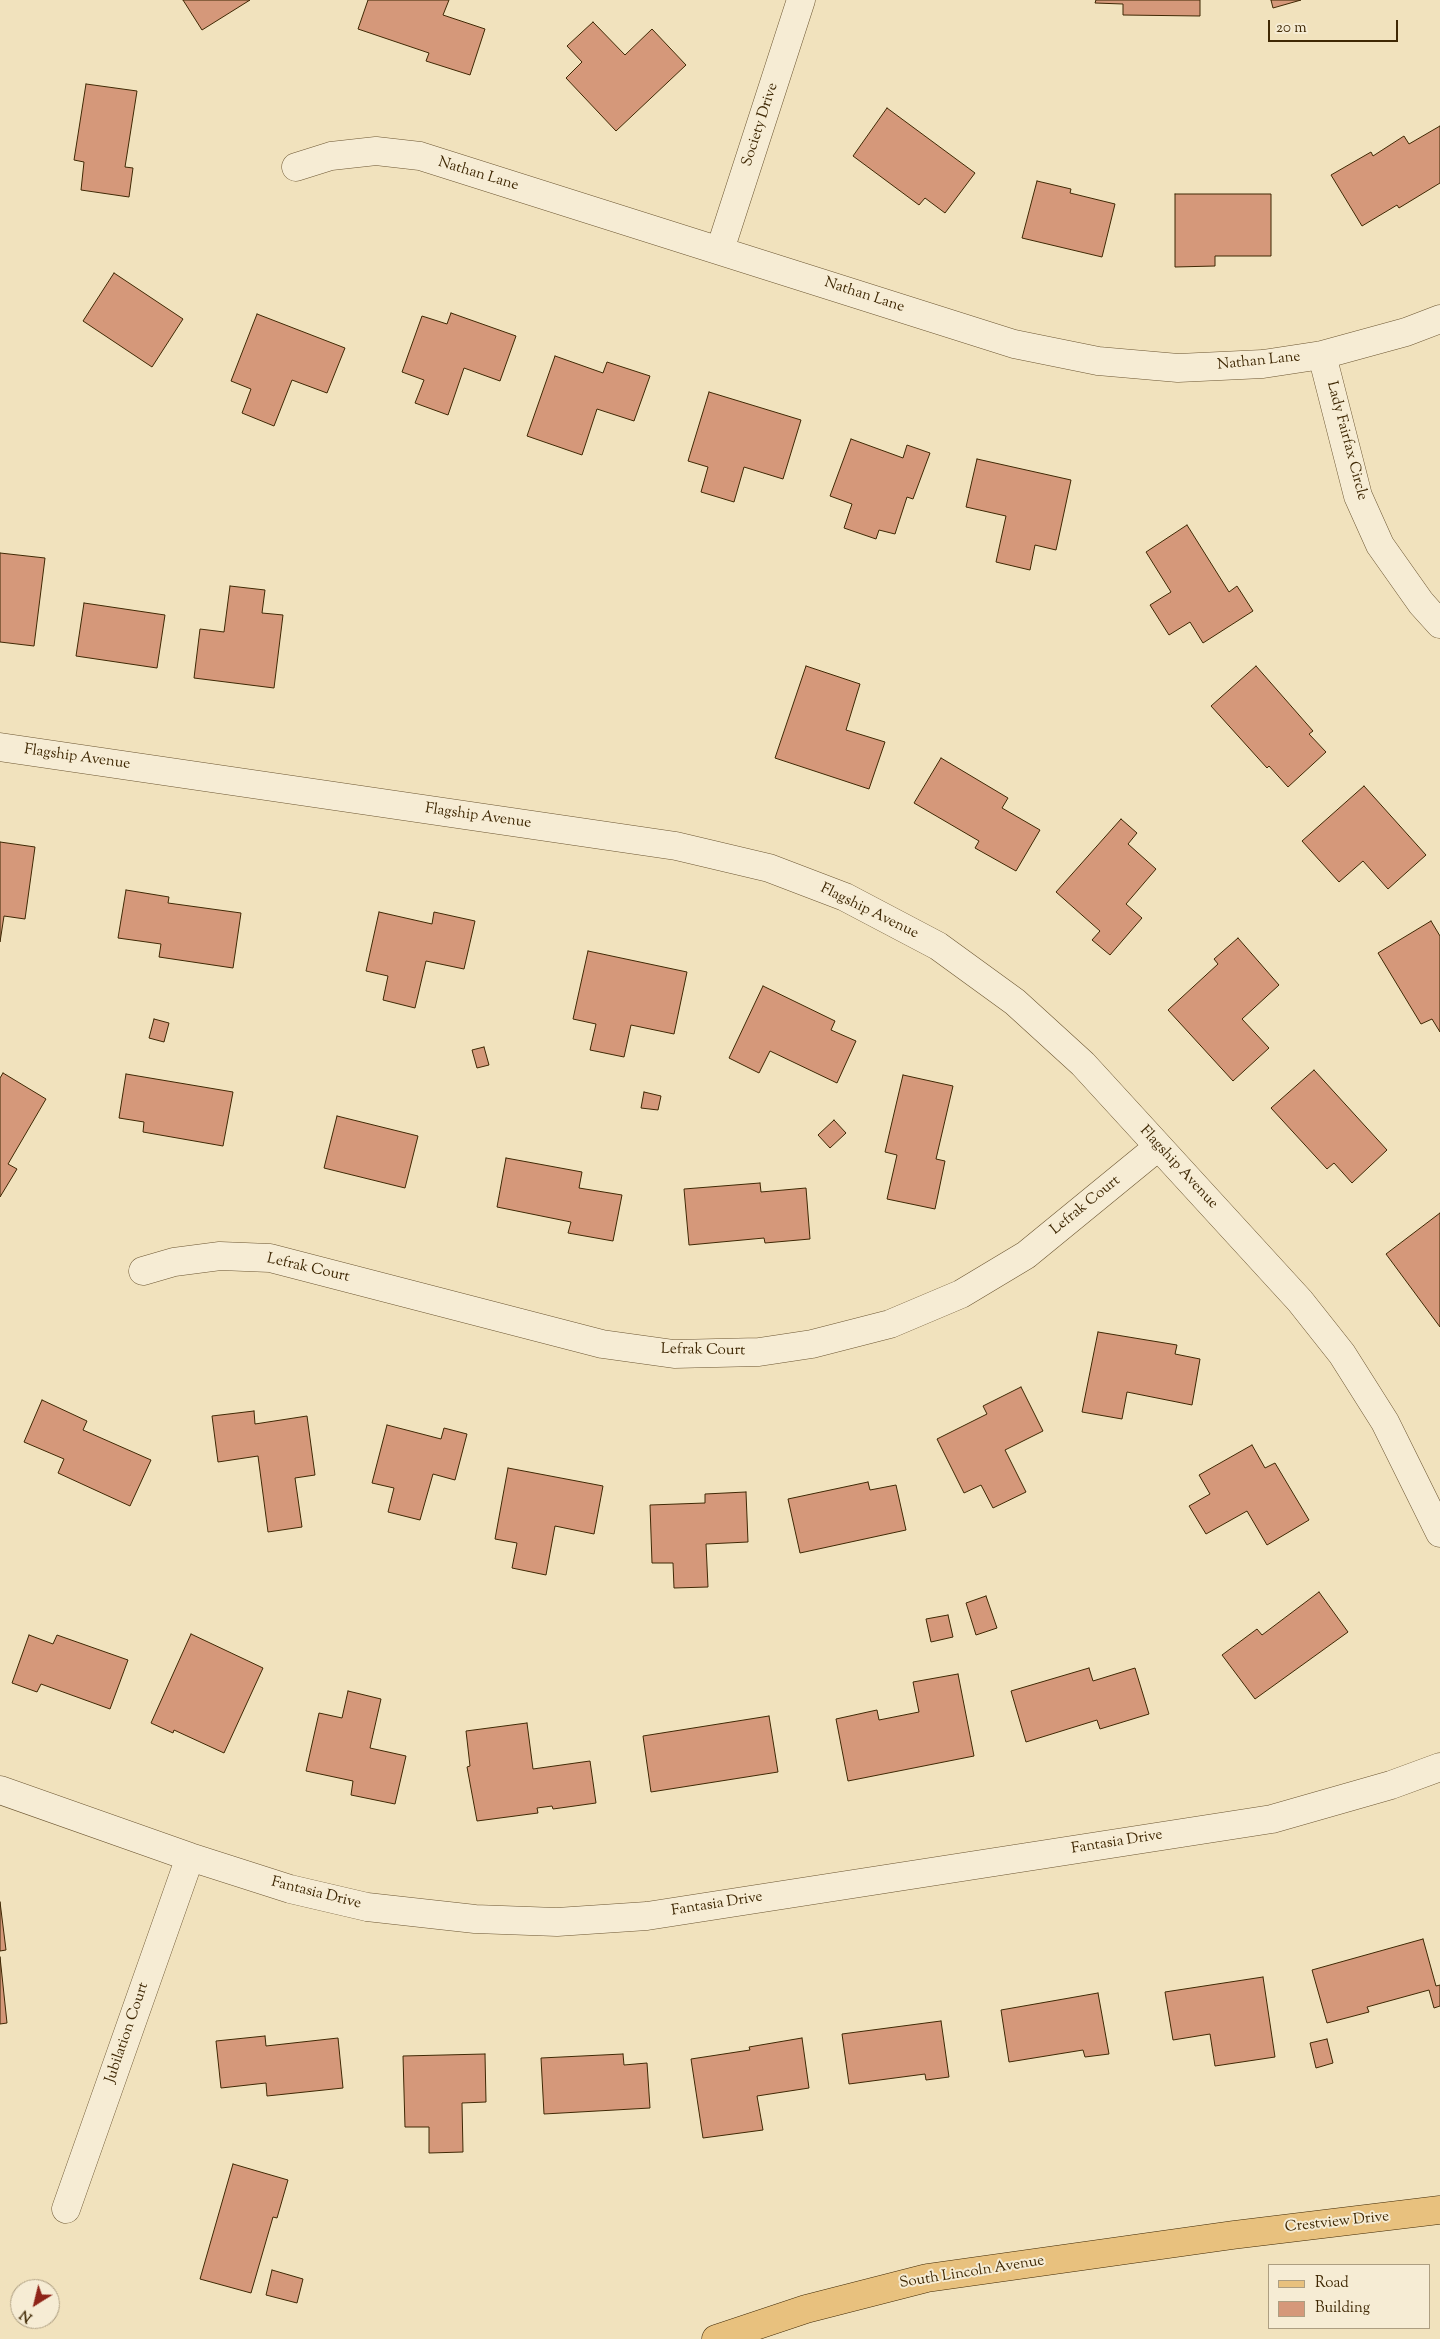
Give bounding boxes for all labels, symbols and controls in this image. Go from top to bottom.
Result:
scale bar [1270,10,1400,42]
text: 20 m [1276,18,1307,39]
street label: Society Drive [739,81,783,169]
street label: Nathan Lane [436,154,520,196]
street label: Nathan Lane [822,275,906,317]
street label: Nathan Lane [1217,349,1301,375]
street label: Lady Fairfax Circle [1321,380,1371,502]
street label: Flagship Avenue [23,742,131,774]
street label: Flagship Avenue [424,801,532,833]
street label: Flagship Avenue [817,880,921,944]
street label: Flagship Avenue [1135,1123,1221,1213]
street label: Lefrak Court [1048,1172,1124,1240]
street label: Lefrak Court [265,1251,351,1287]
street label: Lefrak Court [661,1341,745,1361]
street label: Fantasia Drive [1070,1827,1164,1859]
street label: Fantasia Drive [269,1874,363,1914]
street label: Fantasia Drive [670,1889,764,1921]
street label: Jubilation Court [102,1980,154,2086]
street label: Crestview Drive [1284,2209,1390,2237]
street label: South Lincoln Avenue [898,2253,1046,2293]
legend [1268,2264,1430,2329]
text: Road [1315,2273,1349,2294]
north arrow [10,2279,60,2329]
text: Building [1315,2298,1370,2319]
text: N [16,2304,37,2327]

